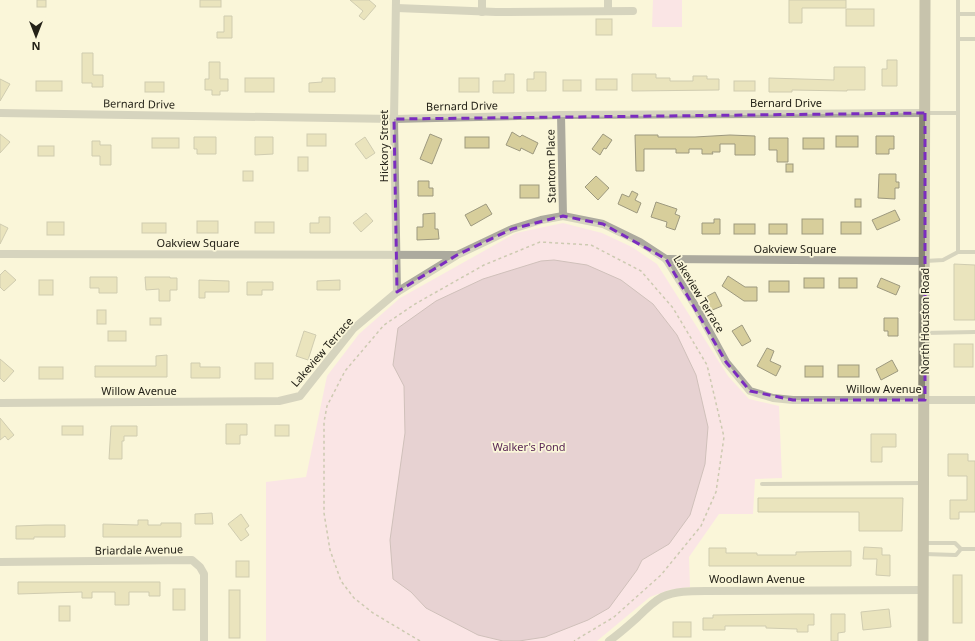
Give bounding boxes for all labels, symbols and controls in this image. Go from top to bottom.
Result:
north arrow [16,16,56,56]
text: N [32,39,40,54]
street label: Bernard Drive [103,95,175,112]
street label: Bernard Drive [750,95,822,110]
street label: Bernard Drive [426,97,498,114]
street label: Hickory Street [376,110,391,182]
street label: Stantom Place [542,129,559,203]
street label: Oakview Square [157,235,239,250]
street label: Oakview Square [754,241,836,256]
street label: Lakeview Terrace [670,252,728,335]
street label: North Houston Road [917,268,932,374]
street label: Lakeview Terrace [287,314,356,390]
street label: Willow Avenue [846,381,922,396]
street label: Willow Avenue [101,383,177,398]
park label: Walker's Pond [492,439,566,454]
street label: Briardale Avenue [95,541,183,558]
street label: Woodlawn Avenue [709,571,805,586]

